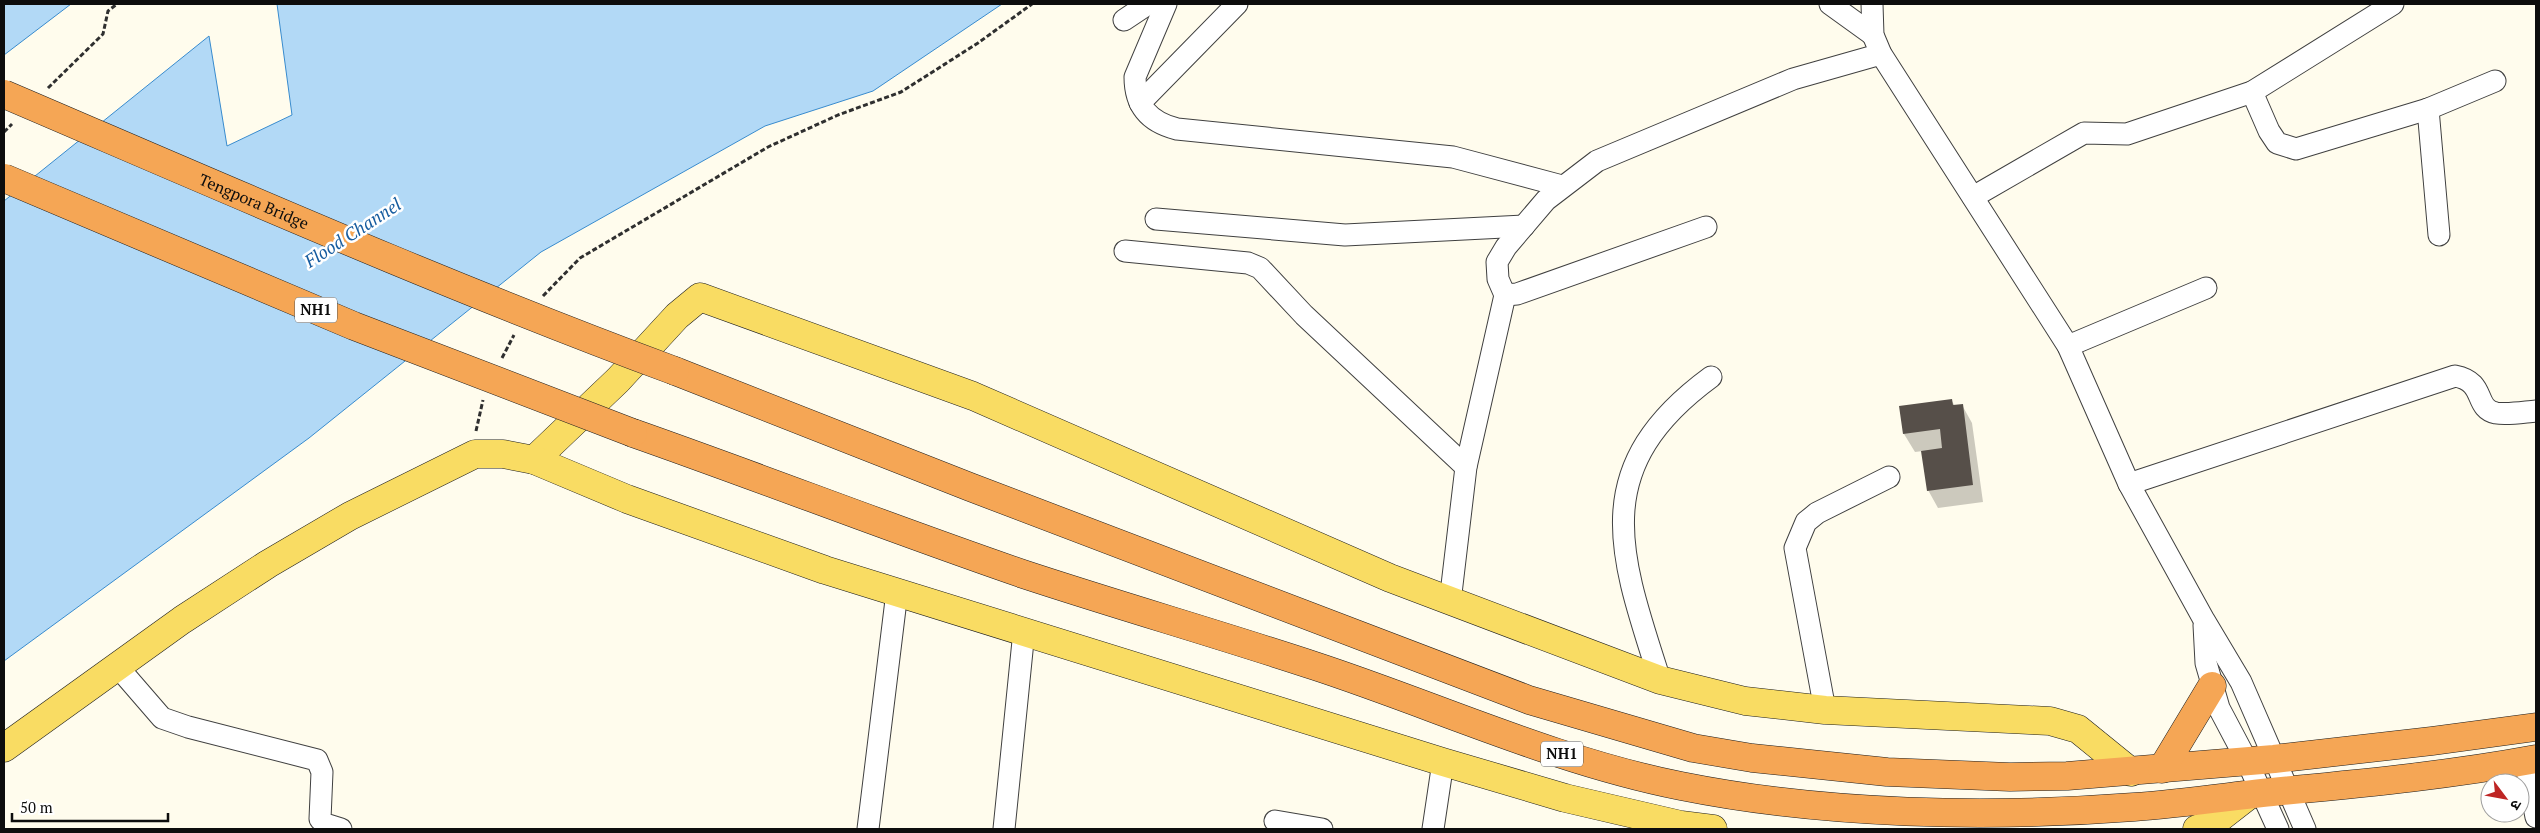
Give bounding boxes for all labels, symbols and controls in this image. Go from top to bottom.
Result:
street label: Tengpora Bridge [196,168,312,234]
water label: Flood Channel [299,192,405,273]
road number: NH1 [295,298,337,322]
road number: NH1 [1541,742,1583,766]
north arrow [2480,773,2530,823]
scale bar [12,790,169,822]
text: 50 m [20,797,53,817]
text: उ [2506,797,2527,814]

